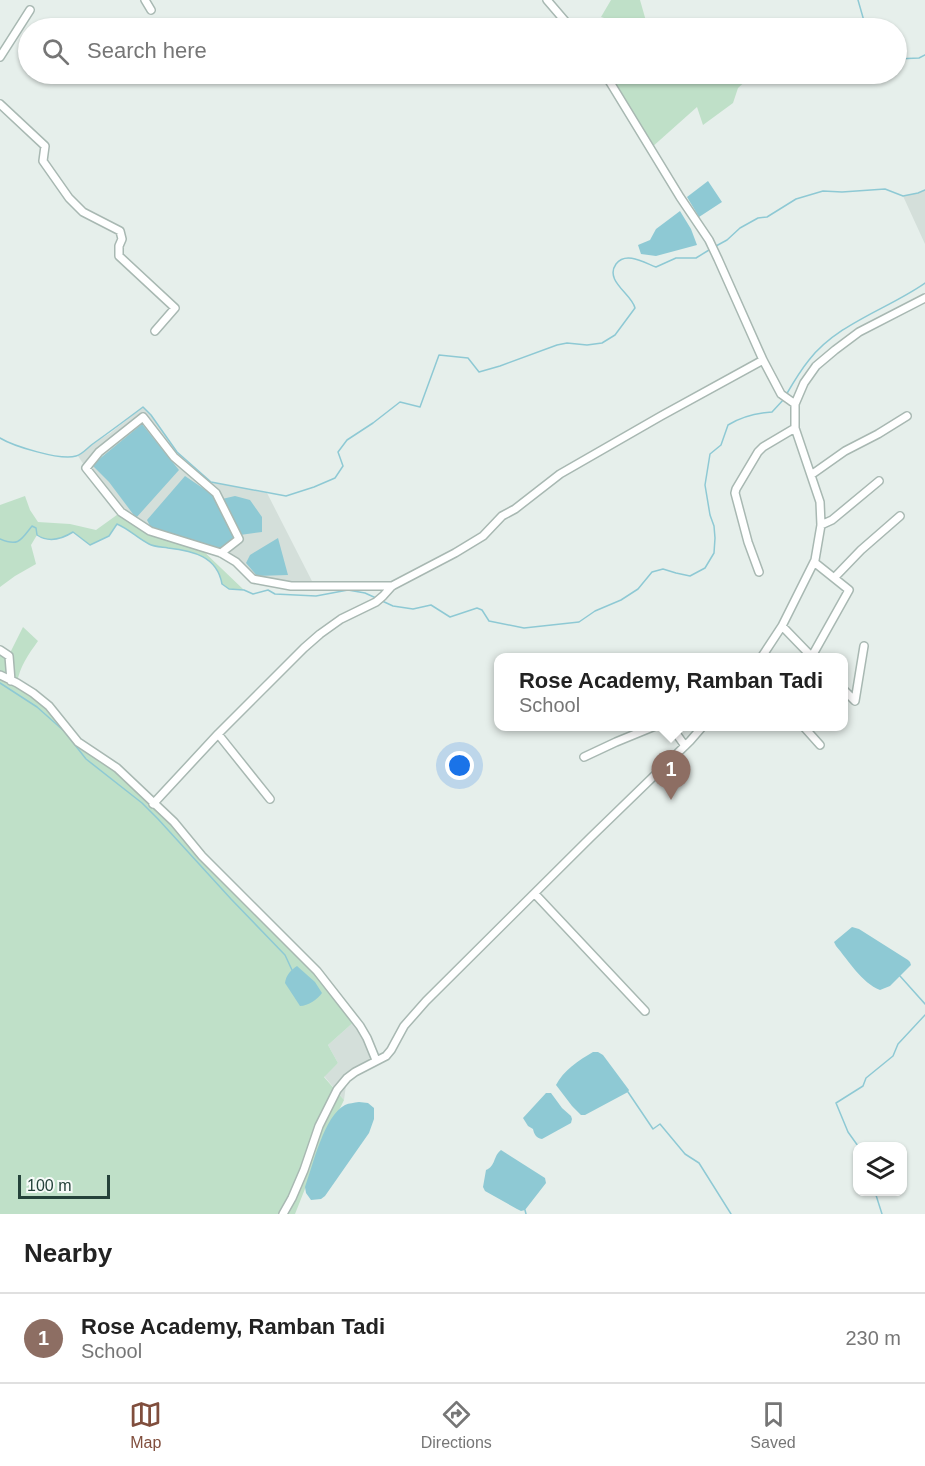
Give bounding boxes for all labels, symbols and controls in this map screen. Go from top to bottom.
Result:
search box [18,18,907,84]
icon: search [39,35,72,68]
text: Search here [87,38,207,63]
popup [494,653,848,731]
text: Rose Academy, Ramban Tadi [519,668,823,693]
text: School [519,694,580,716]
pin: 1 [652,750,690,800]
your location [445,751,474,780]
map controls [853,1142,907,1196]
button: layers [853,1142,907,1196]
scale bar [18,1172,110,1200]
text: 100 m [27,1177,71,1194]
text: Nearby [24,1238,112,1268]
text: Rose Academy, Ramban Tadi [81,1314,385,1339]
text: 1 [38,1327,49,1349]
text: 230 m [845,1327,901,1349]
text: School [81,1340,142,1362]
tab: Map [129,1398,162,1452]
tab: Directions [421,1398,492,1452]
tab: Saved [750,1398,796,1452]

